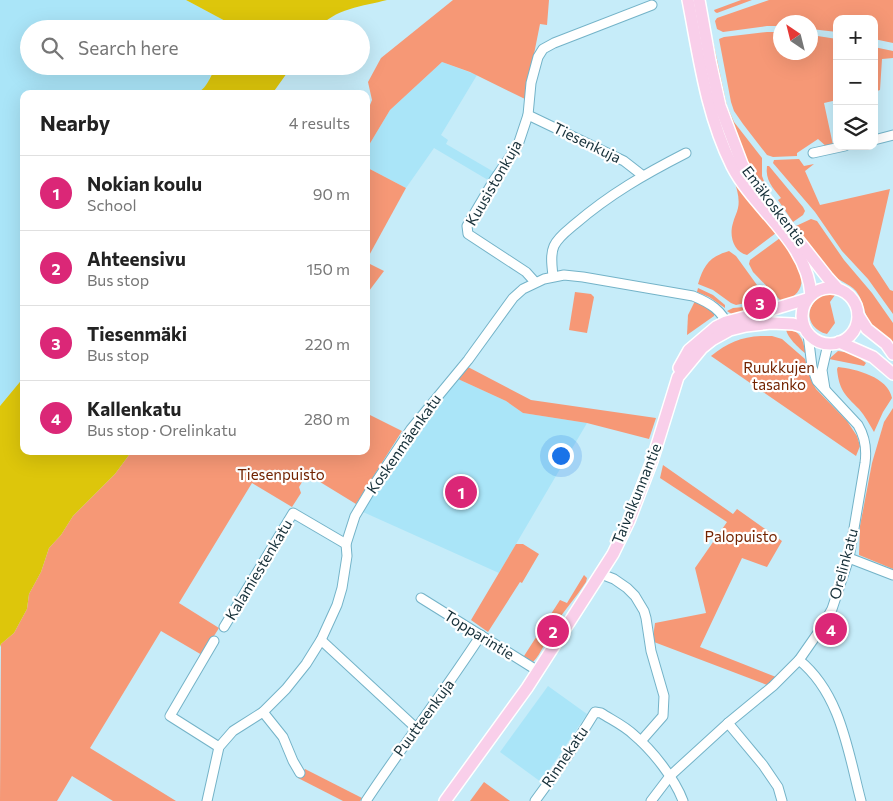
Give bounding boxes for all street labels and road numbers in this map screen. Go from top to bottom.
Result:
street label: Tiesenkuja [551,118,624,166]
street label: Kuusistonkuja [461,136,525,229]
street label: Emäkoskentie [739,162,811,249]
street label: Koskenmäenkatu [362,390,444,497]
street label: Taivalkunnantie [608,440,665,547]
street label: Kalamiestenkatu [221,516,295,623]
street label: Orelinkatu [825,526,861,601]
street label: Topparintie [441,605,518,663]
street label: Puutteenkuja [389,675,457,759]
street label: Rinnekatu [537,723,591,790]

